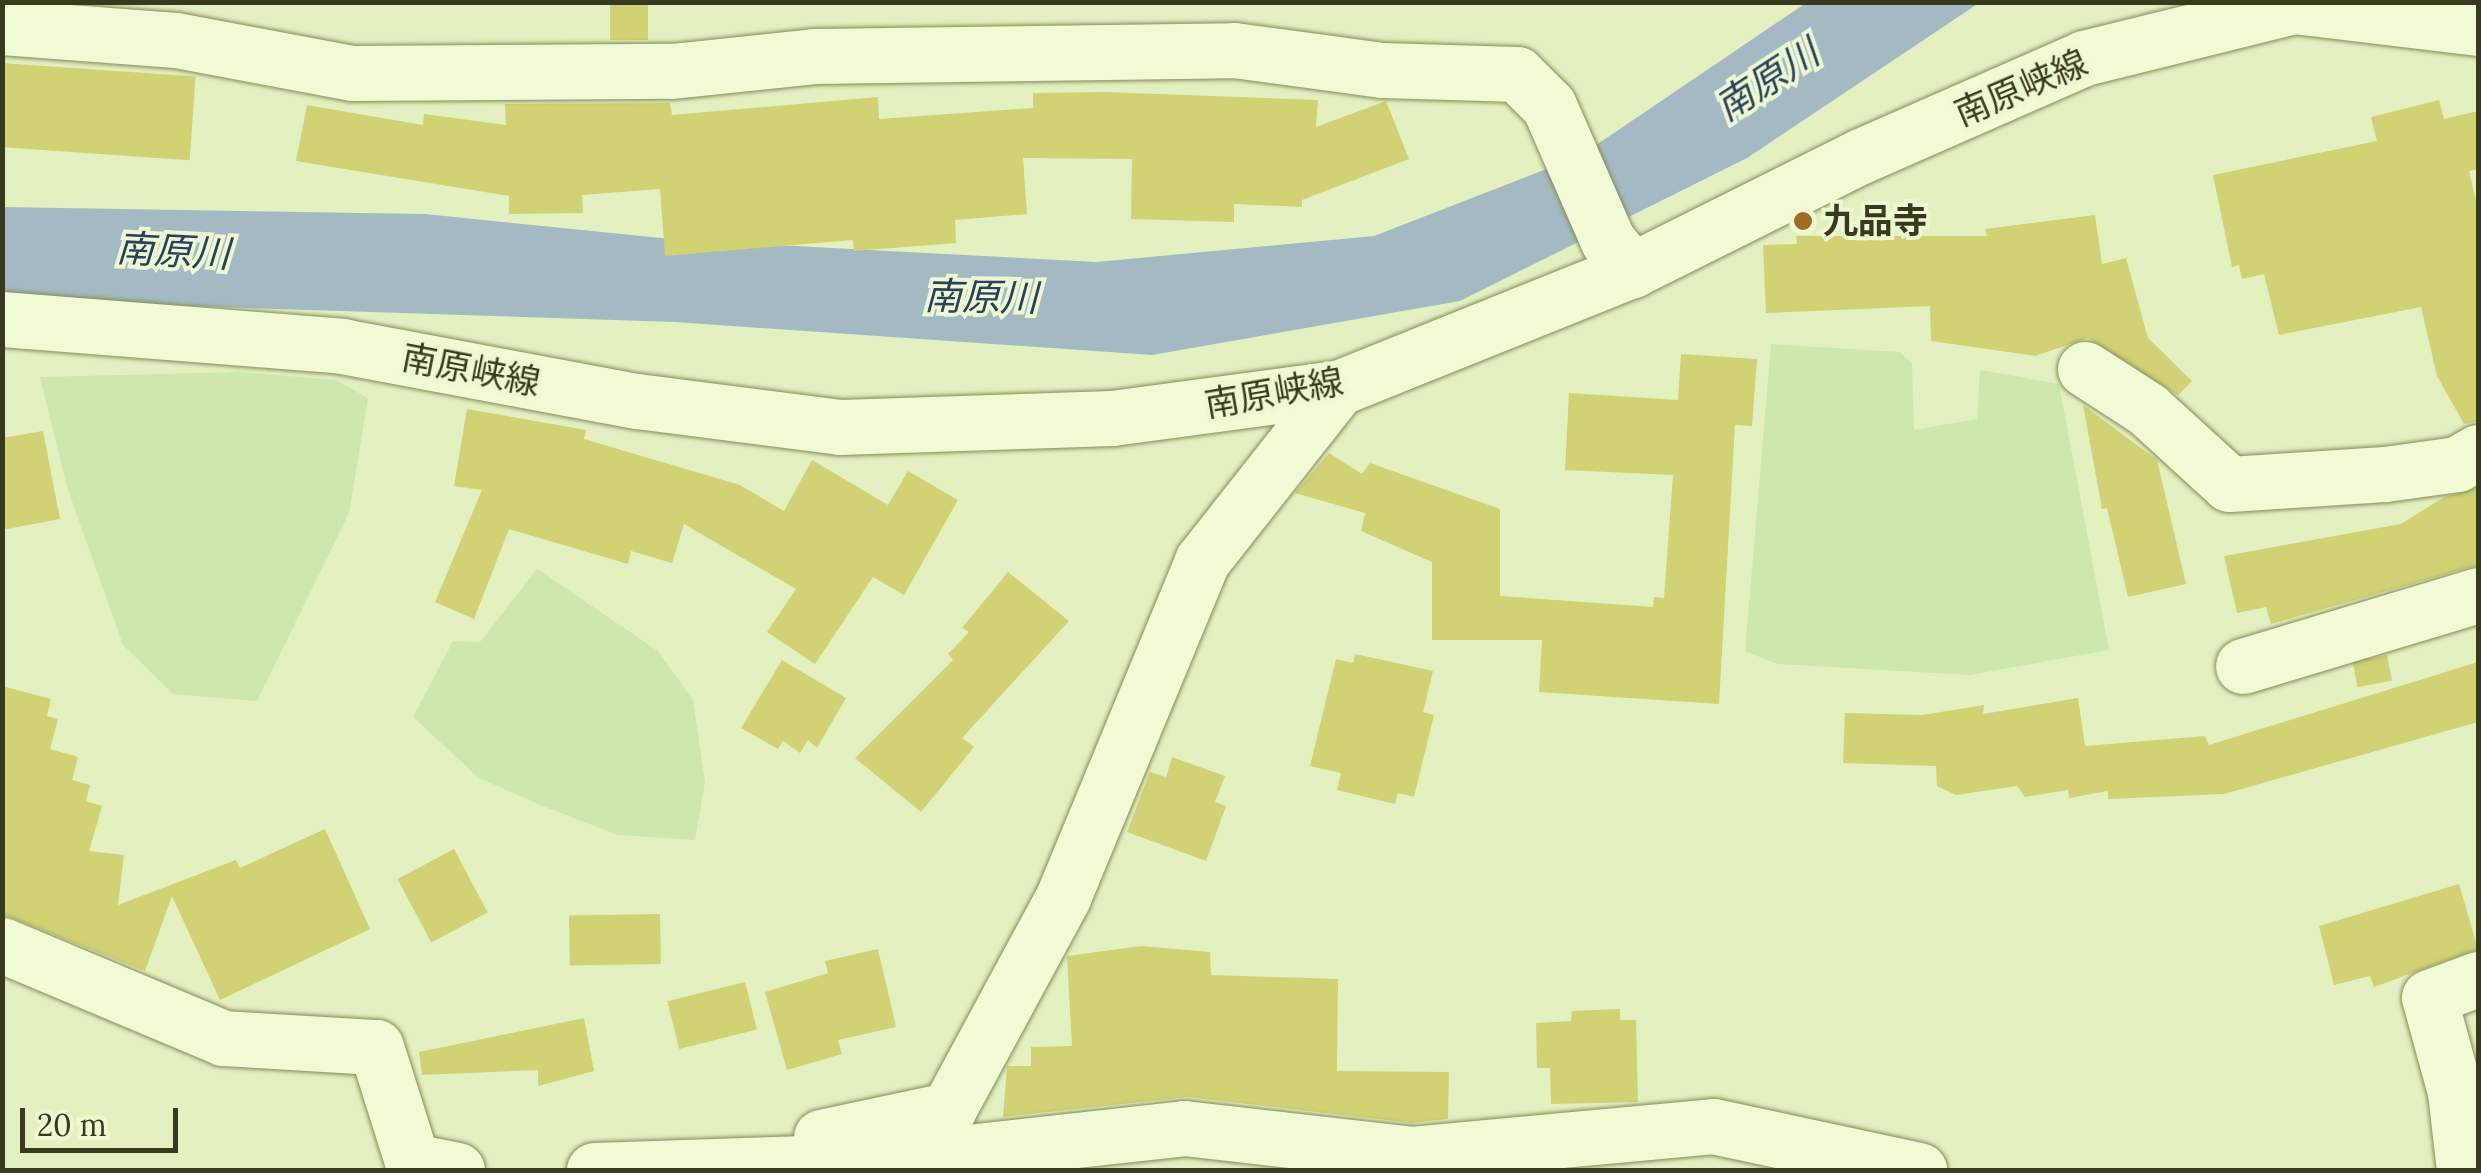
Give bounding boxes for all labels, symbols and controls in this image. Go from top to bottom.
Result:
water label: 南原川 [1707,30,1827,130]
street label: 南原峡線 [1948,41,2094,135]
place label: 九品寺 [1823,200,1928,242]
marker: 九品寺 [1792,210,1814,232]
water label: 南原川 [115,225,231,277]
water label: 南原川 [924,273,1038,321]
street label: 南原峡線 [398,336,544,404]
street label: 南原峡線 [1201,360,1347,426]
scale bar [25,1088,182,1150]
text: 20 m [37,1106,106,1144]

